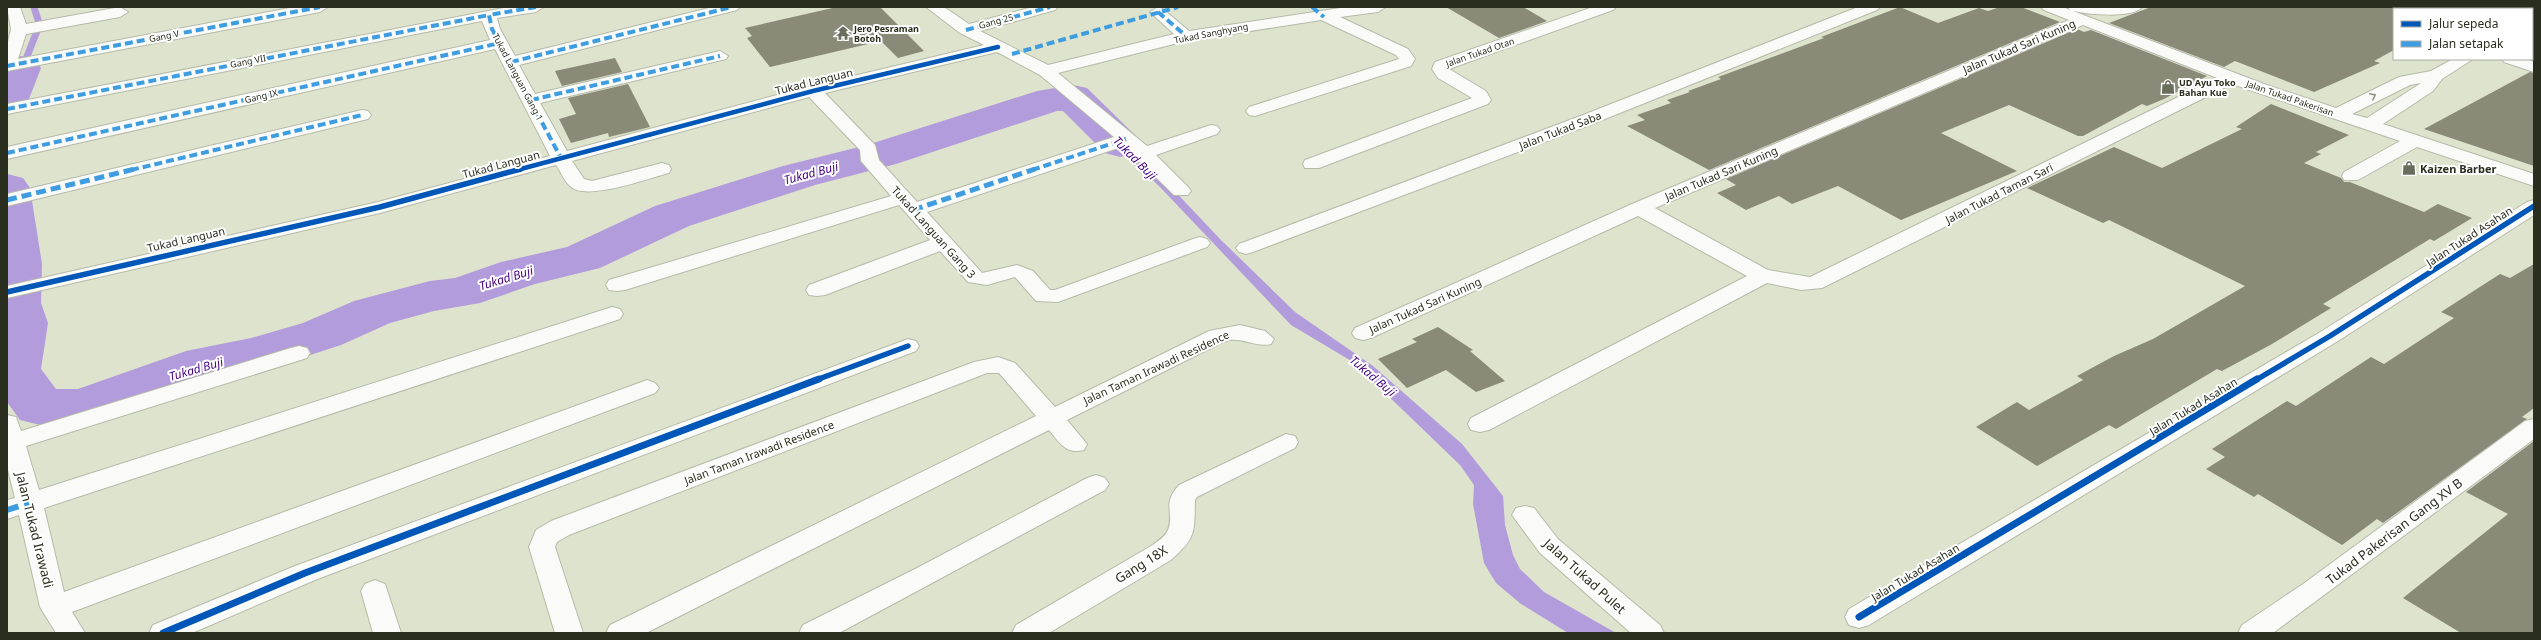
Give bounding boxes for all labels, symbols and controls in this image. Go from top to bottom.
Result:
legend [2393,8,2533,60]
street label: Gang 25 [977,10,1015,32]
street label: Jalan Tukad Sari Kuning [1959,15,2078,77]
text: Jalur sepeda [2428,15,2498,32]
street label: Tukad Sanghyang [1173,19,1249,47]
place label: Jero Pesraman Botoh [853,22,919,45]
temple icon: Jero Pesraman Botoh [835,25,851,41]
street label: Gang V [148,27,181,45]
street label: Tukad Languan Gang 1 [489,31,547,123]
street label: Jalan Tukad Otan [1443,34,1516,70]
text: Jalan setapak [2428,35,2504,52]
street label: Gang VII [229,51,267,71]
street label: Tukad Languan [774,64,854,98]
place label: UD Ayu Toko Bahan Kue [2179,76,2236,99]
street label: Jalan Tukad Pakerisan [2243,77,2336,119]
shop icon: UD Ayu Toko Bahan Kue [2160,79,2176,95]
street label: Gang IX [243,86,279,106]
one-way arrow [2369,93,2376,101]
street label: Jalan Tukad Saba [1516,107,1603,153]
water label: Tukad Buji [1109,132,1161,184]
street label: Jalan Tukad Sari Kuning [1661,142,1780,204]
street label: Tukad Languan [461,146,541,182]
water label: Tukad Buji [782,157,841,188]
street label: Jalan Tukad Taman Sari [1942,159,2055,227]
shop icon: Kaizen Barber [2401,160,2417,176]
place label: Kaizen Barber [2420,161,2497,176]
street label: Tukad Languan Gang 3 [889,183,979,281]
street label: Jalan Tukad Asahan [2422,202,2515,270]
street label: Tukad Languan [146,223,226,255]
water label: Tukad Buji [477,261,536,294]
street label: Jalan Tukad Sari Kuning [1366,274,1483,337]
street label: Jalan Taman Irawadi Residence [1080,327,1231,408]
water label: Tukad Buji [1346,352,1400,401]
water label: Tukad Buji [167,353,226,385]
street label: Jalan Tukad Asahan [2145,374,2240,439]
street label: Jalan Taman Irawadi Residence [681,416,836,488]
street label: Jalan Tukad Irawadi [11,468,58,590]
street label: Tukad Pakerisan Gang XV B [2322,474,2466,588]
street label: Jalan Tukad Pulet [1539,533,1630,618]
street label: Jalan Tukad Asahan [1867,540,1962,605]
street label: Gang 18X [1111,541,1171,587]

